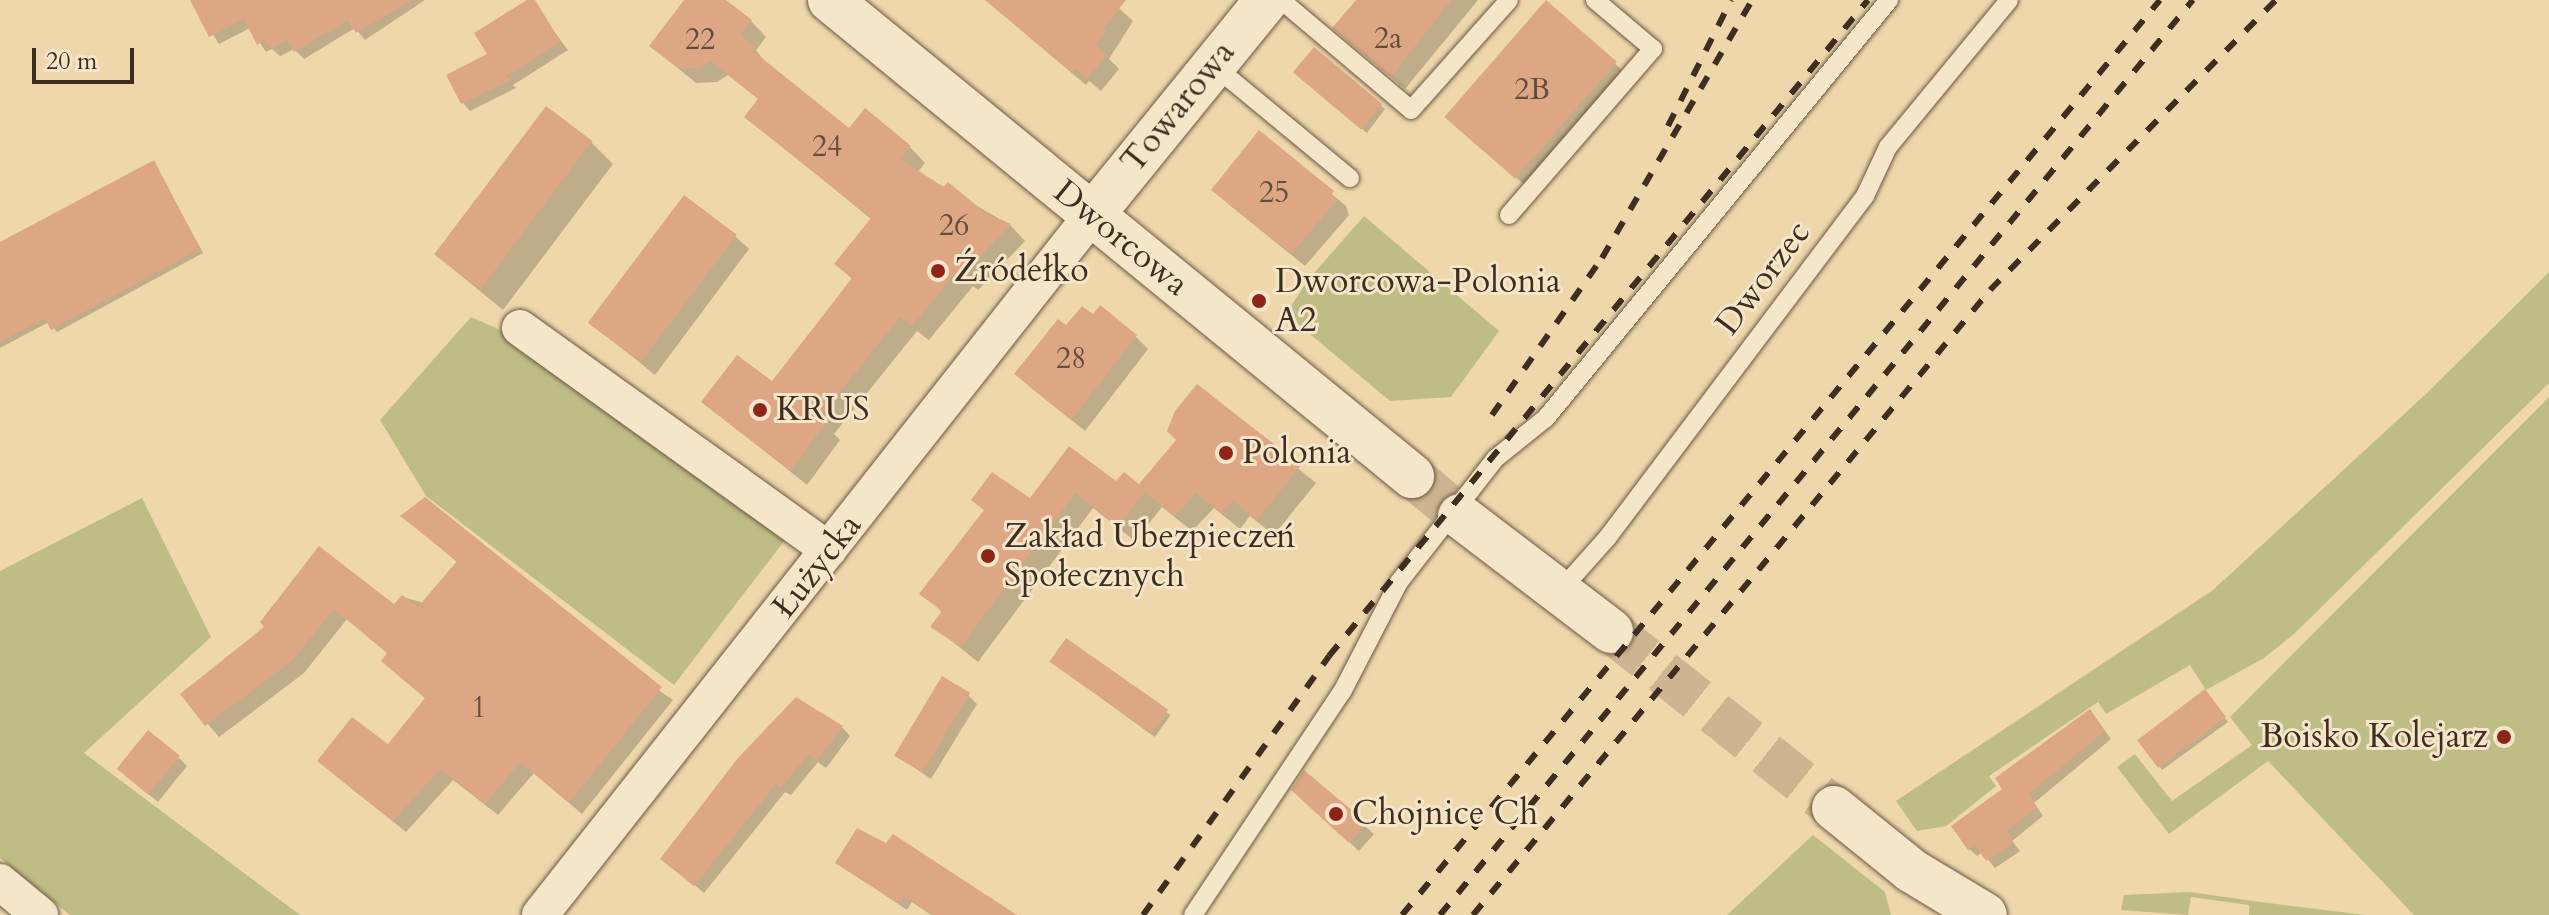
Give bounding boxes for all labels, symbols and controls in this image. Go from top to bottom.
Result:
house number: 2a [1374,21,1402,57]
house number: 22 [685,22,715,58]
scale bar [36,32,138,82]
street label: Towarowa [1112,33,1244,181]
text: 20 m [46,45,97,78]
house number: 2B [1514,72,1550,108]
house number: 24 [812,129,842,165]
street label: Dworcowa [1045,171,1197,305]
house number: 25 [1259,175,1289,211]
house number: 26 [939,208,969,244]
street label: Dworzec [1707,213,1819,343]
place label: Źródełko [954,251,1089,291]
place label: Dworcowa-Polonia A2 [1275,261,1561,340]
marker: Źródełko [929,262,947,280]
marker: Dworcowa-Polonia A2 [1250,292,1268,310]
house number: 28 [1056,341,1086,377]
place label: KRUS [776,390,870,430]
marker: KRUS [751,401,769,419]
place label: Polonia [1242,433,1351,473]
marker: Polonia [1217,444,1235,462]
street label: Łużycka [764,506,870,626]
place label: Zakład Ubezpieczeń Społecznych [1004,516,1298,596]
marker: Zakład Ubezpieczeń Społecznych [979,547,997,565]
house number: 1 [471,690,487,726]
place label: Boisko Kolejarz [2260,717,2488,757]
marker: Boisko Kolejarz [2495,728,2513,746]
place label: Chojnice Ch [1352,794,1538,834]
marker: Chojnice Ch [1327,805,1345,823]

